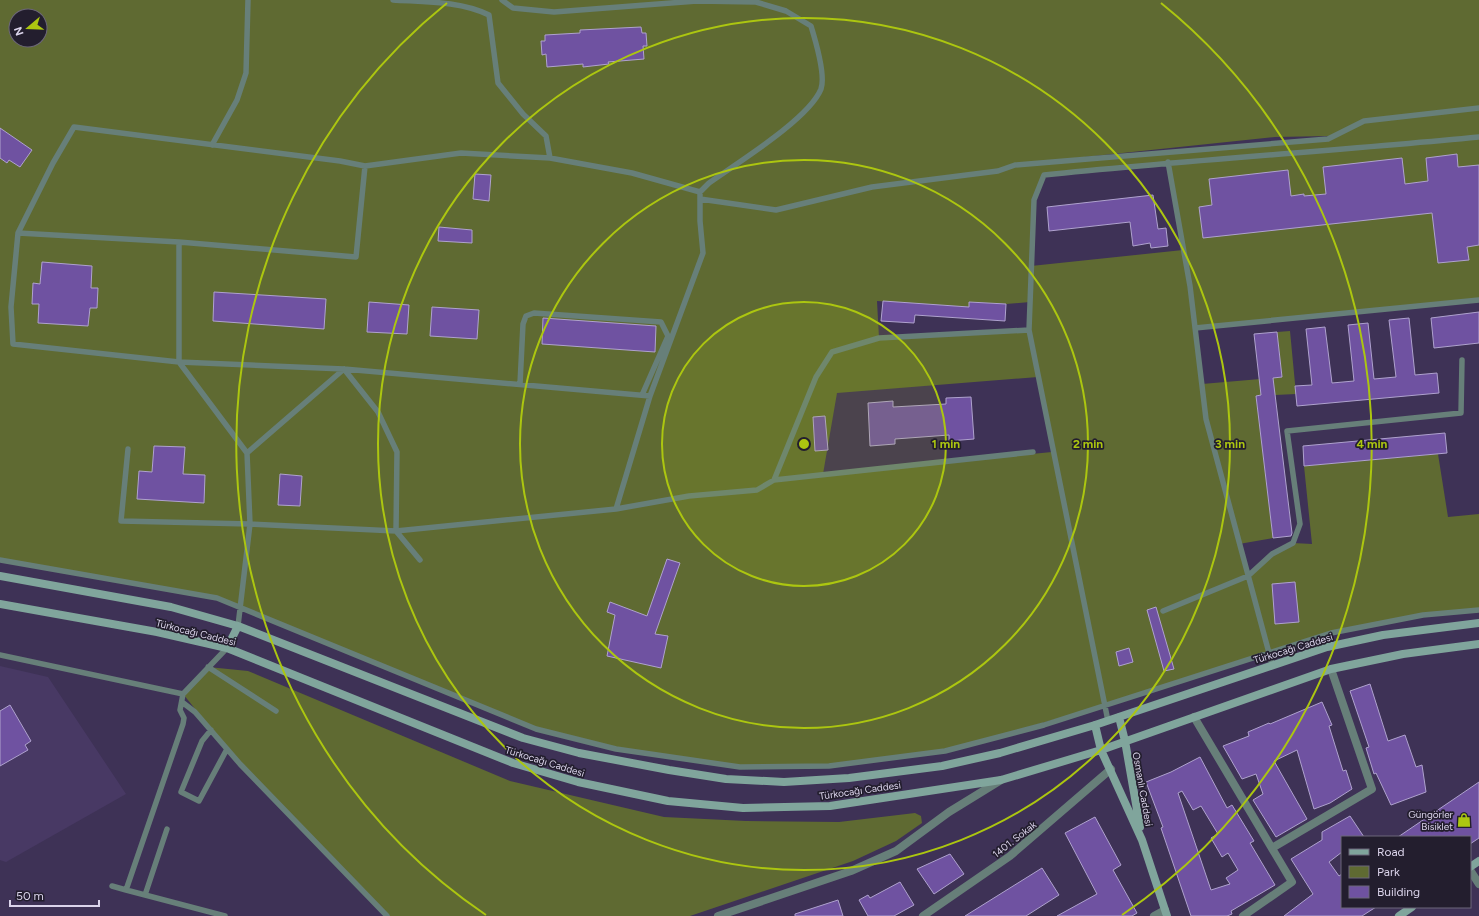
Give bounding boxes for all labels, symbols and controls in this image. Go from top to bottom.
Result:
north arrow [8,8,48,48]
text: N [11,25,27,37]
centre of rings [797,437,811,451]
text: 1 min [932,437,960,451]
text: 2 min [1073,437,1103,451]
text: 3 min [1215,437,1245,451]
text: 4 min [1357,437,1388,451]
street label: Türkocağı Caddesi [154,616,237,649]
street label: Türkocağı Caddesi [1252,630,1334,667]
street label: Türkocağı Caddesi [504,743,586,780]
street label: Osmanlı Caddesi [1130,751,1155,827]
street label: Türkocağı Caddesi [818,778,902,803]
place label: Güngörler Bisiklet [1408,808,1454,833]
shop icon: Güngörler Bisiklet [1456,812,1472,828]
street label: 1401. Sokak [990,818,1039,861]
legend [1341,836,1471,908]
text: Road [1377,845,1405,859]
text: Park [1377,865,1400,879]
scale bar [10,882,99,908]
text: Building [1377,885,1420,899]
text: 50 m [16,889,44,903]

